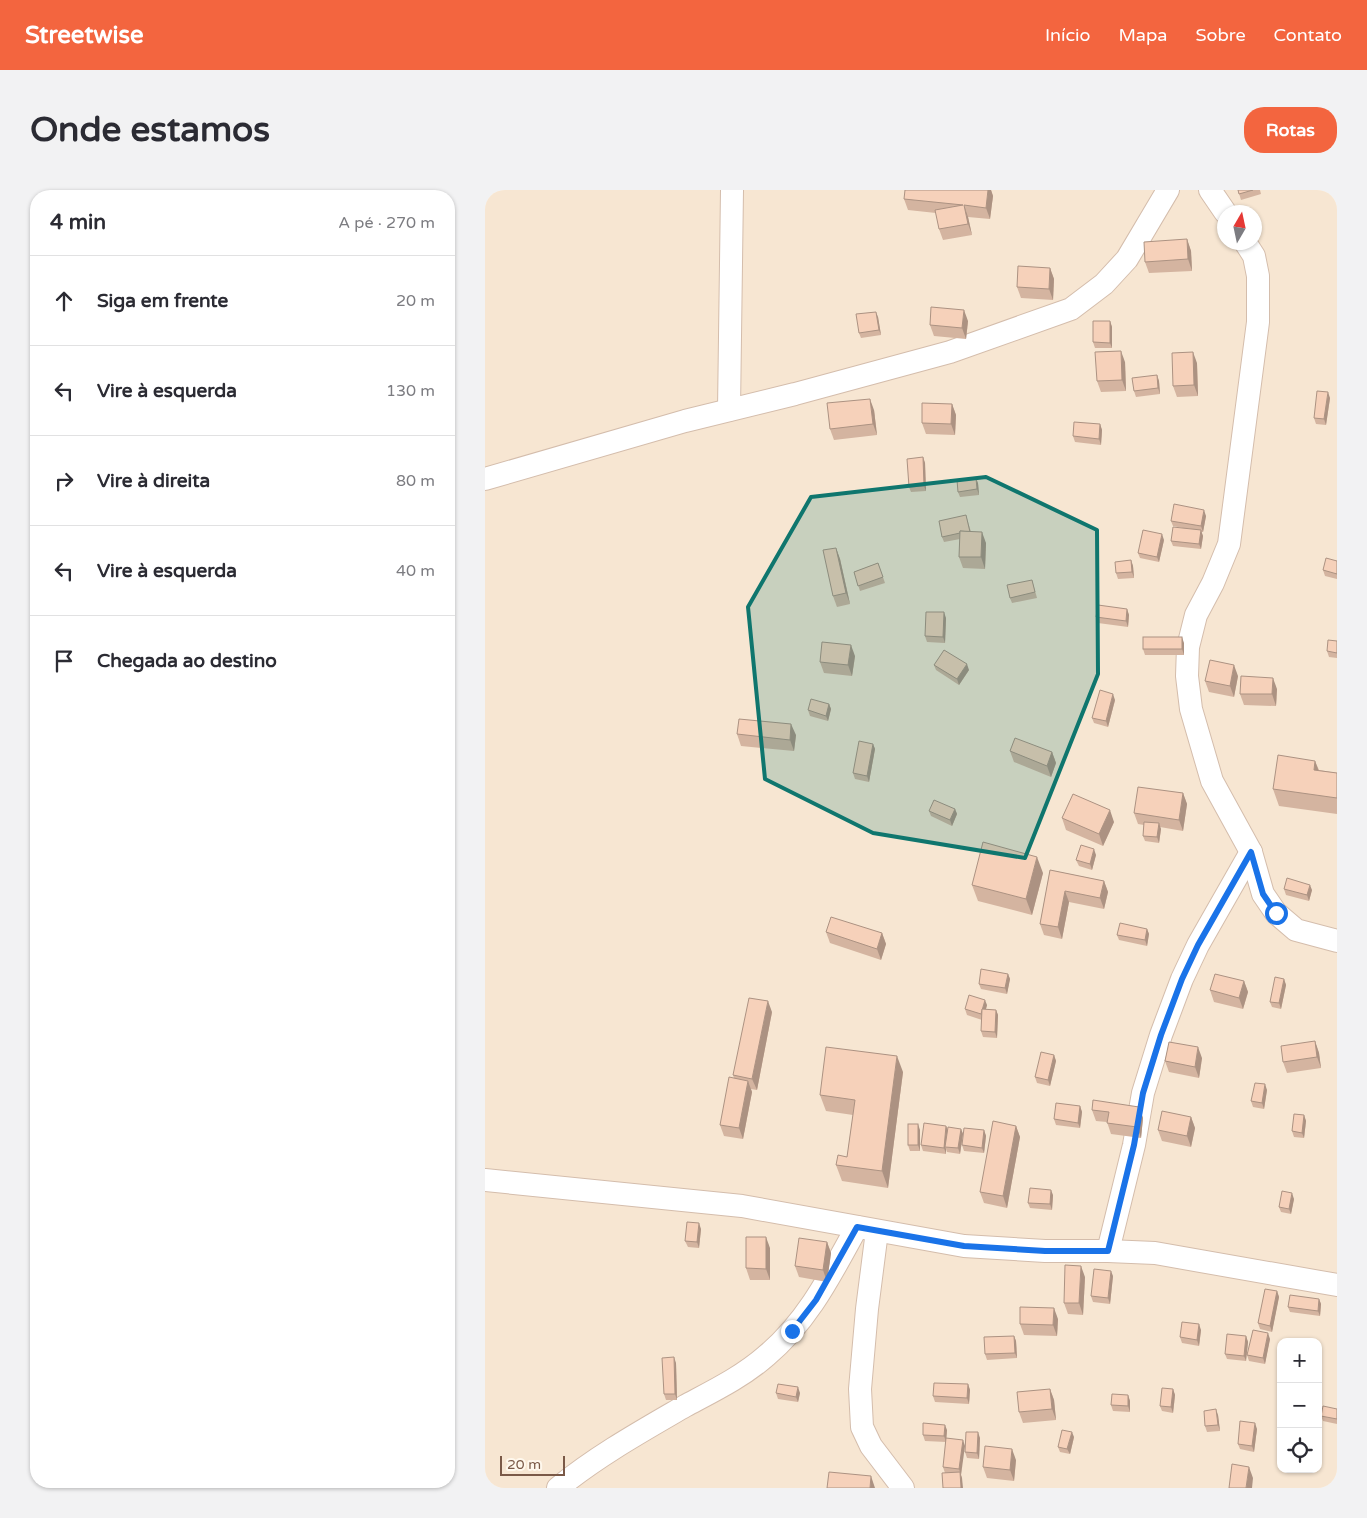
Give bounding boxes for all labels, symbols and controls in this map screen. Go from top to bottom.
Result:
text: Streetwise [25,21,144,50]
text: Início [1045,24,1090,46]
text: Mapa [1118,24,1167,46]
text: Sobre [1195,24,1246,46]
text: Contato [1274,24,1342,46]
button: Rotas [1244,107,1337,153]
text: Onde estamos [30,109,270,151]
north arrow [1217,205,1262,250]
text: 4 min [50,210,106,235]
text: A pé · 270 m [338,213,435,233]
icon: ahead [50,287,78,315]
text: Siga em frente [97,290,228,312]
text: 20 m [396,291,435,311]
icon: left [50,377,78,405]
text: Vire à esquerda [97,380,237,402]
text: 130 m [386,381,435,401]
icon: right [50,467,78,495]
text: Vire à direita [97,470,210,492]
text: 80 m [396,471,435,491]
icon: left [50,557,78,585]
text: Vire à esquerda [97,560,237,582]
text: 40 m [396,561,435,581]
icon: arrive [50,647,78,675]
text: Chegada ao destino [97,650,277,672]
route start [1265,902,1288,925]
route end [781,1320,804,1343]
map controls [1277,1338,1322,1473]
button: + [1277,1338,1322,1383]
button: − [1277,1383,1322,1428]
button: locate [1277,1428,1322,1473]
scale bar [500,1453,565,1476]
text: 20 m [507,1456,541,1473]

